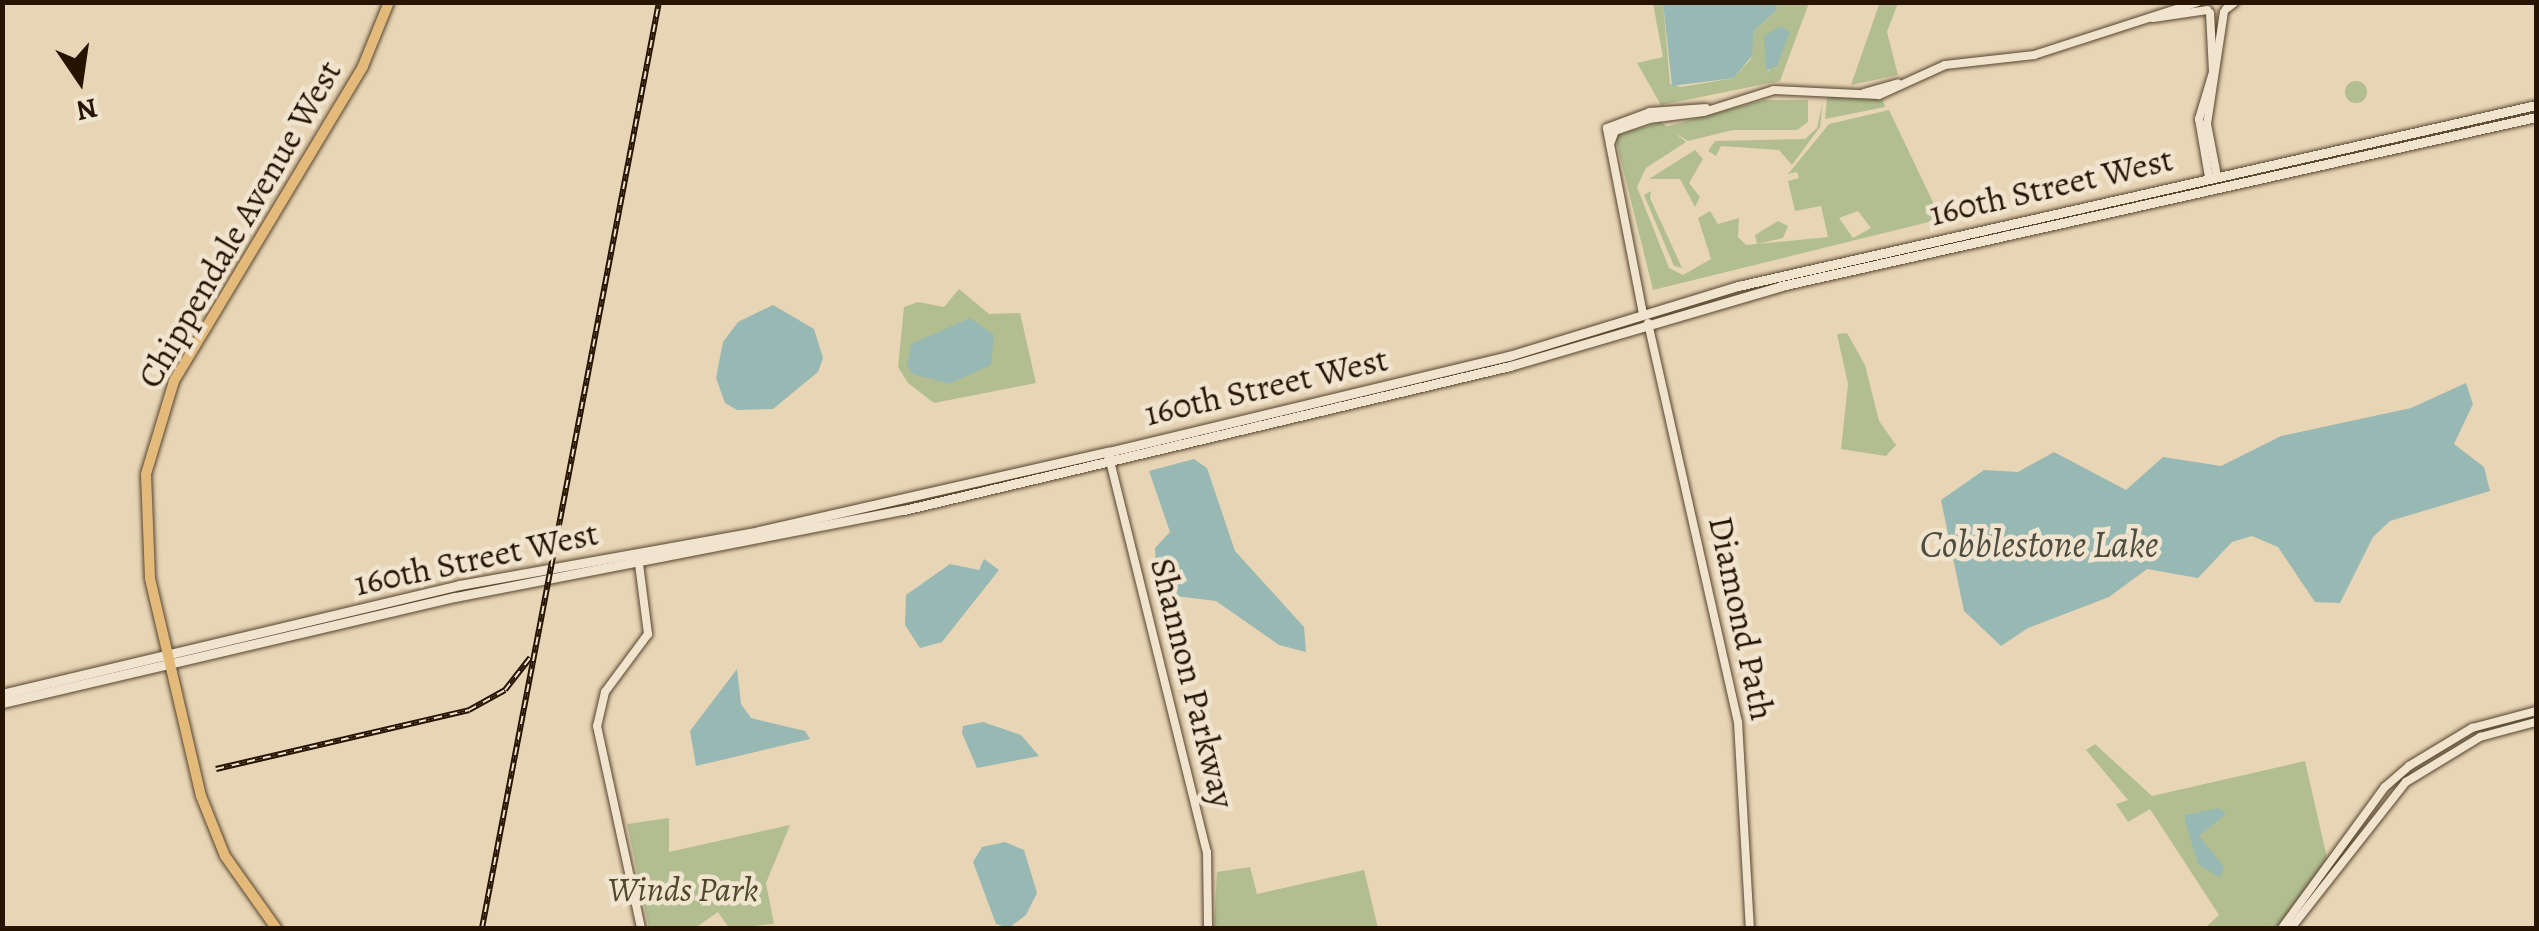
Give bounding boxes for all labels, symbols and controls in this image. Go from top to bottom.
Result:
north arrow [30,30,130,130]
street label: Chippendale Avenue West [128,53,350,395]
text: N [73,88,101,130]
street label: 160th Street West [1925,138,2177,234]
street label: 160th Street West [1140,338,1392,434]
street label: 160th Street West [350,512,602,604]
street label: Diamond Path [1700,512,1784,724]
water label: Cobblestone Lake [1920,522,2158,568]
street label: Shannon Parkway [1142,554,1244,812]
park label: Winds Park [607,868,759,910]

